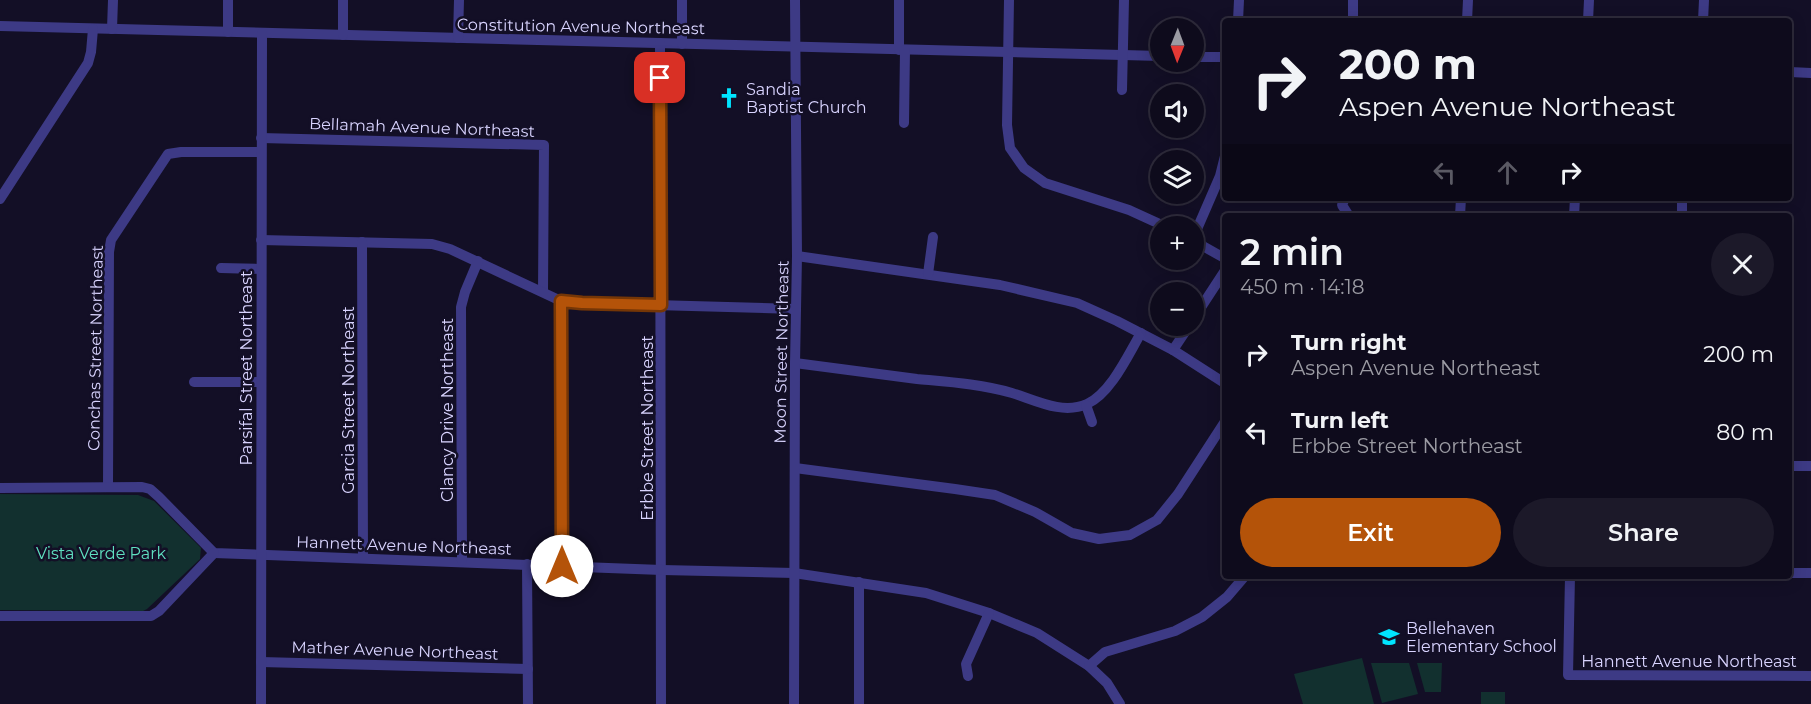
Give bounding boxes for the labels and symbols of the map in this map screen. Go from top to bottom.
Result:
street label: Constitution Avenue Northeast [457,15,706,38]
north arrow [1150,18,1204,72]
pin [634,52,685,103]
place label: Sandia Baptist Church [746,80,866,117]
church icon: Sandia Baptist Church [717,86,741,110]
street label: Bellamah Avenue Northeast [309,114,536,141]
street label: Conchas Street Northeast [84,245,107,451]
street label: Moon Street Northeast [770,260,793,444]
street label: Parsifal Street Northeast [237,270,256,466]
street label: Garcia Street Northeast [339,306,358,494]
street label: Clancy Drive Northeast [438,318,457,502]
street label: Erbbe Street Northeast [638,335,657,521]
street label: Hannett Avenue Northeast [296,532,512,559]
position arrow [530,534,594,598]
park label: Vista Verde Park [36,544,167,563]
place label: Bellehaven Elementary School [1406,619,1557,656]
school or university icon: Bellehaven Elementary School [1377,625,1401,649]
street label: Mather Avenue Northeast [291,637,499,664]
street label: Hannett Avenue Northeast [1581,652,1797,671]

